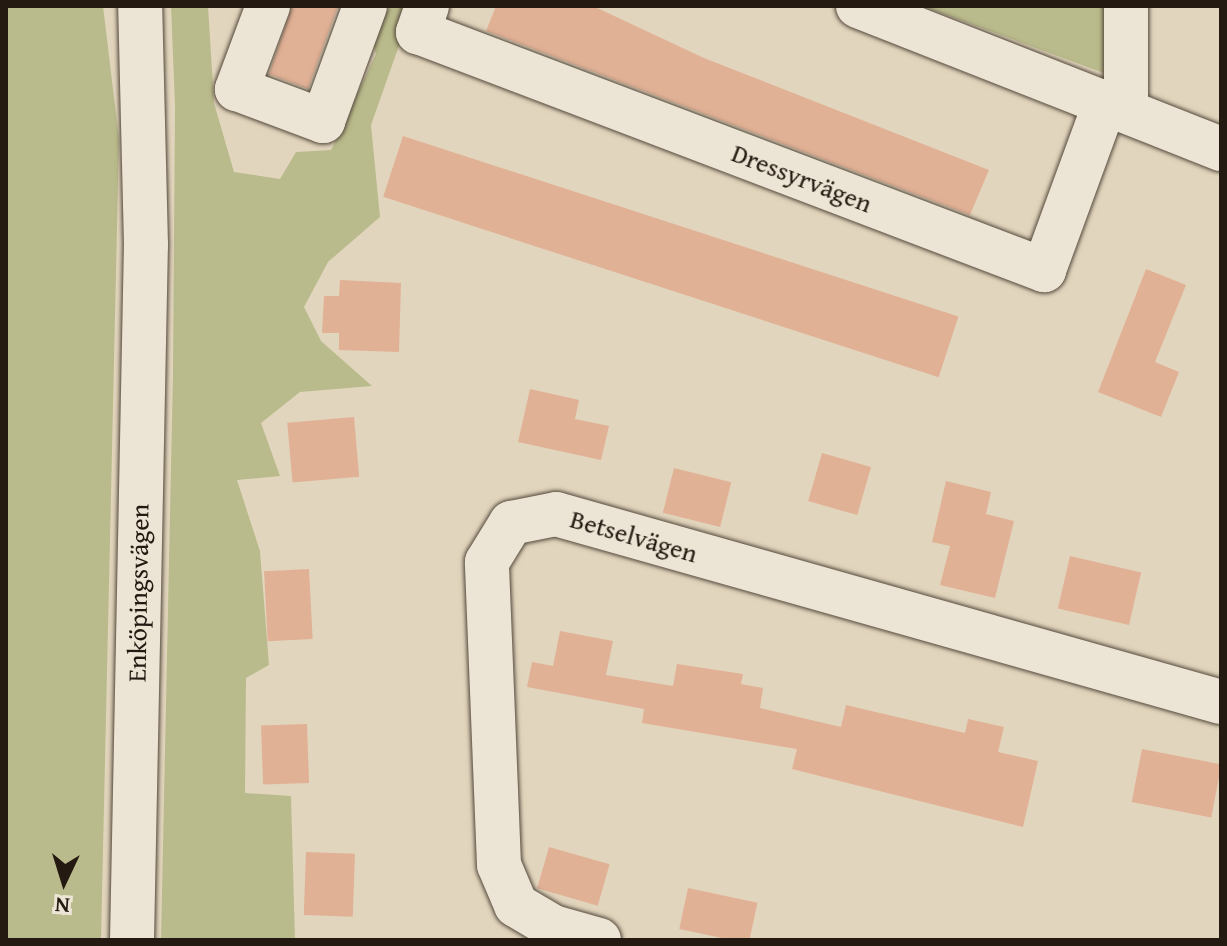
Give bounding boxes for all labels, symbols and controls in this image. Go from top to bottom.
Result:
street label: Dressyrvägen [728,137,876,219]
street label: Betselvägen [567,503,701,569]
street label: Enköpingsvägen [121,504,155,682]
north arrow [24,842,104,922]
text: N [54,889,71,922]

